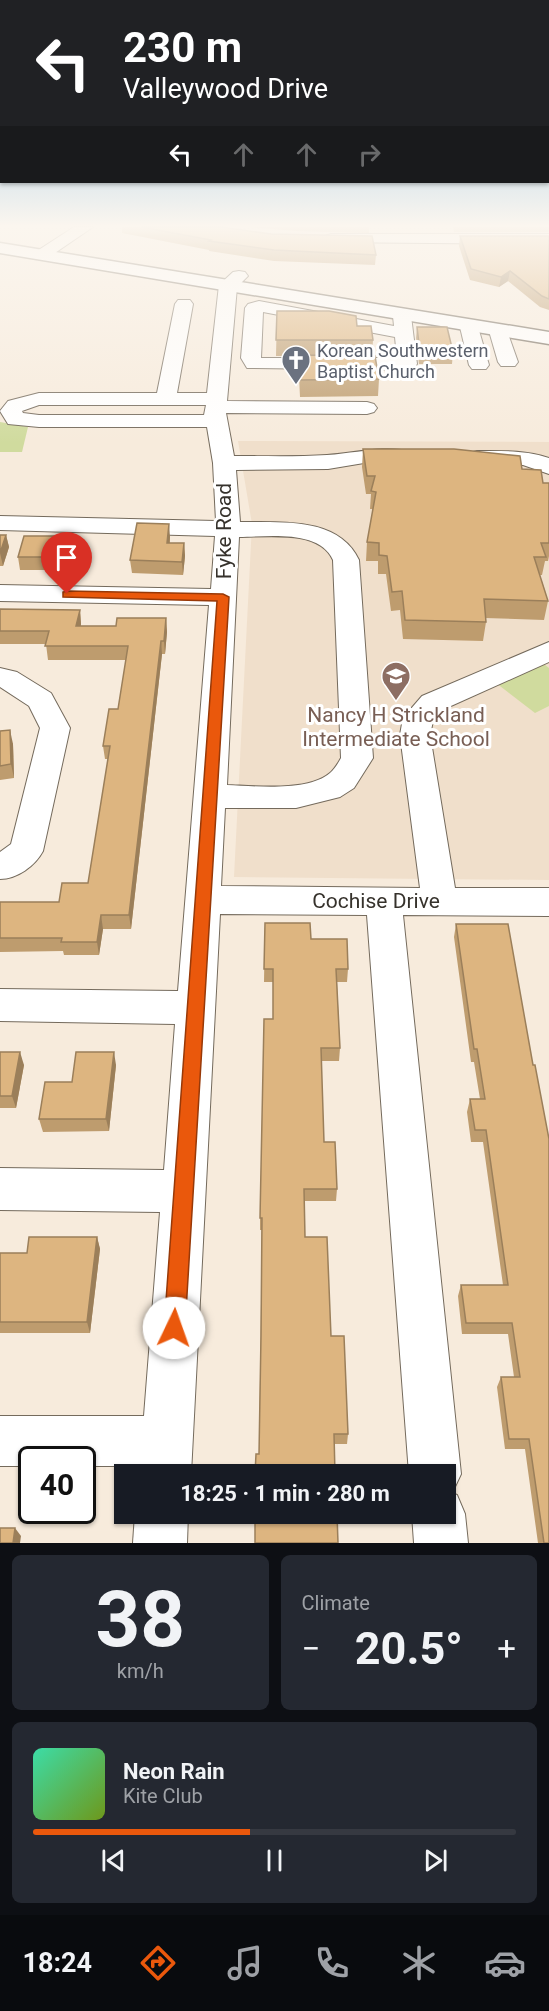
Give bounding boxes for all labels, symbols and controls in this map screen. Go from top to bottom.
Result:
text: 230 m [123,23,242,72]
icon: left [24,24,102,102]
text: Valleywood Drive [123,73,328,105]
icon: left [164,138,197,171]
icon: ahead [227,138,260,171]
icon: ahead [290,138,323,171]
icon: right [353,138,386,171]
place label: Korean Southwestern Baptist Church [317,340,489,382]
church icon: Korean Southwestern Baptist Church [280,344,312,386]
street label: Fyke Road [212,483,236,579]
pin [41,532,92,594]
icon: arrive [50,541,83,574]
school or university icon: Nancy H Strickland Intermediate School [380,660,412,702]
place label: Nancy H Strickland Intermediate School [302,703,490,751]
street label: Cochise Drive [312,889,440,913]
position arrow [142,1296,206,1360]
speed limit sign: 40 [18,1446,96,1524]
text: 18:25 · 1 min · 280 m [180,1481,390,1506]
text: 38 [95,1574,185,1665]
text: Climate [302,1591,370,1615]
text: 20.5° [355,1622,463,1675]
text: − [302,1629,320,1668]
text: + [497,1629,516,1668]
text: km/h [117,1659,164,1683]
text: Neon Rain [123,1759,225,1784]
text: Kite Club [123,1784,203,1808]
icon: previous [97,1844,130,1877]
icon: pause [258,1844,291,1877]
icon: next [419,1844,452,1877]
icon: directions [137,1942,179,1984]
icon: music [224,1942,266,1984]
icon: phone [311,1942,353,1984]
icon: climate [398,1942,440,1984]
icon: car [484,1942,526,1984]
text: 18:24 [22,1947,92,1979]

